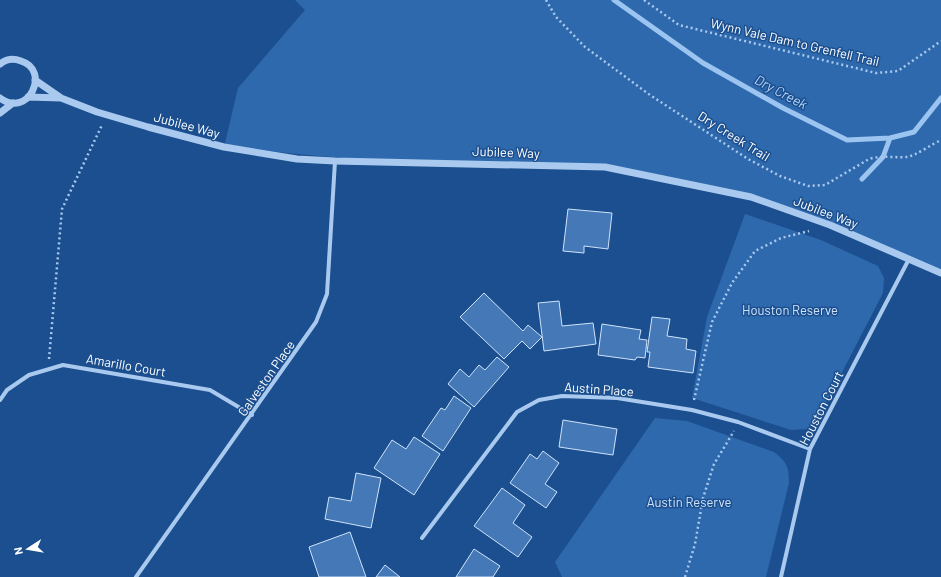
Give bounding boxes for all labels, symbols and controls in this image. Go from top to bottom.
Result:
street label: Wynn Vale Dam to Grenfell Trail [709,15,881,69]
water label: Dry Creek [752,71,811,113]
street label: Dry Creek Trail [695,108,773,164]
street label: Jubilee Way [152,109,222,141]
street label: Jubilee Way [472,143,540,161]
street label: Jubilee Way [792,192,860,232]
park label: Houston Reserve [742,302,838,318]
street label: Galveston Place [234,337,298,419]
street label: Amarillo Court [85,350,167,380]
street label: Houston Court [795,368,847,448]
street label: Austin Place [564,379,634,399]
park label: Austin Reserve [647,494,731,510]
north arrow [8,529,48,569]
text: N [11,546,25,556]

